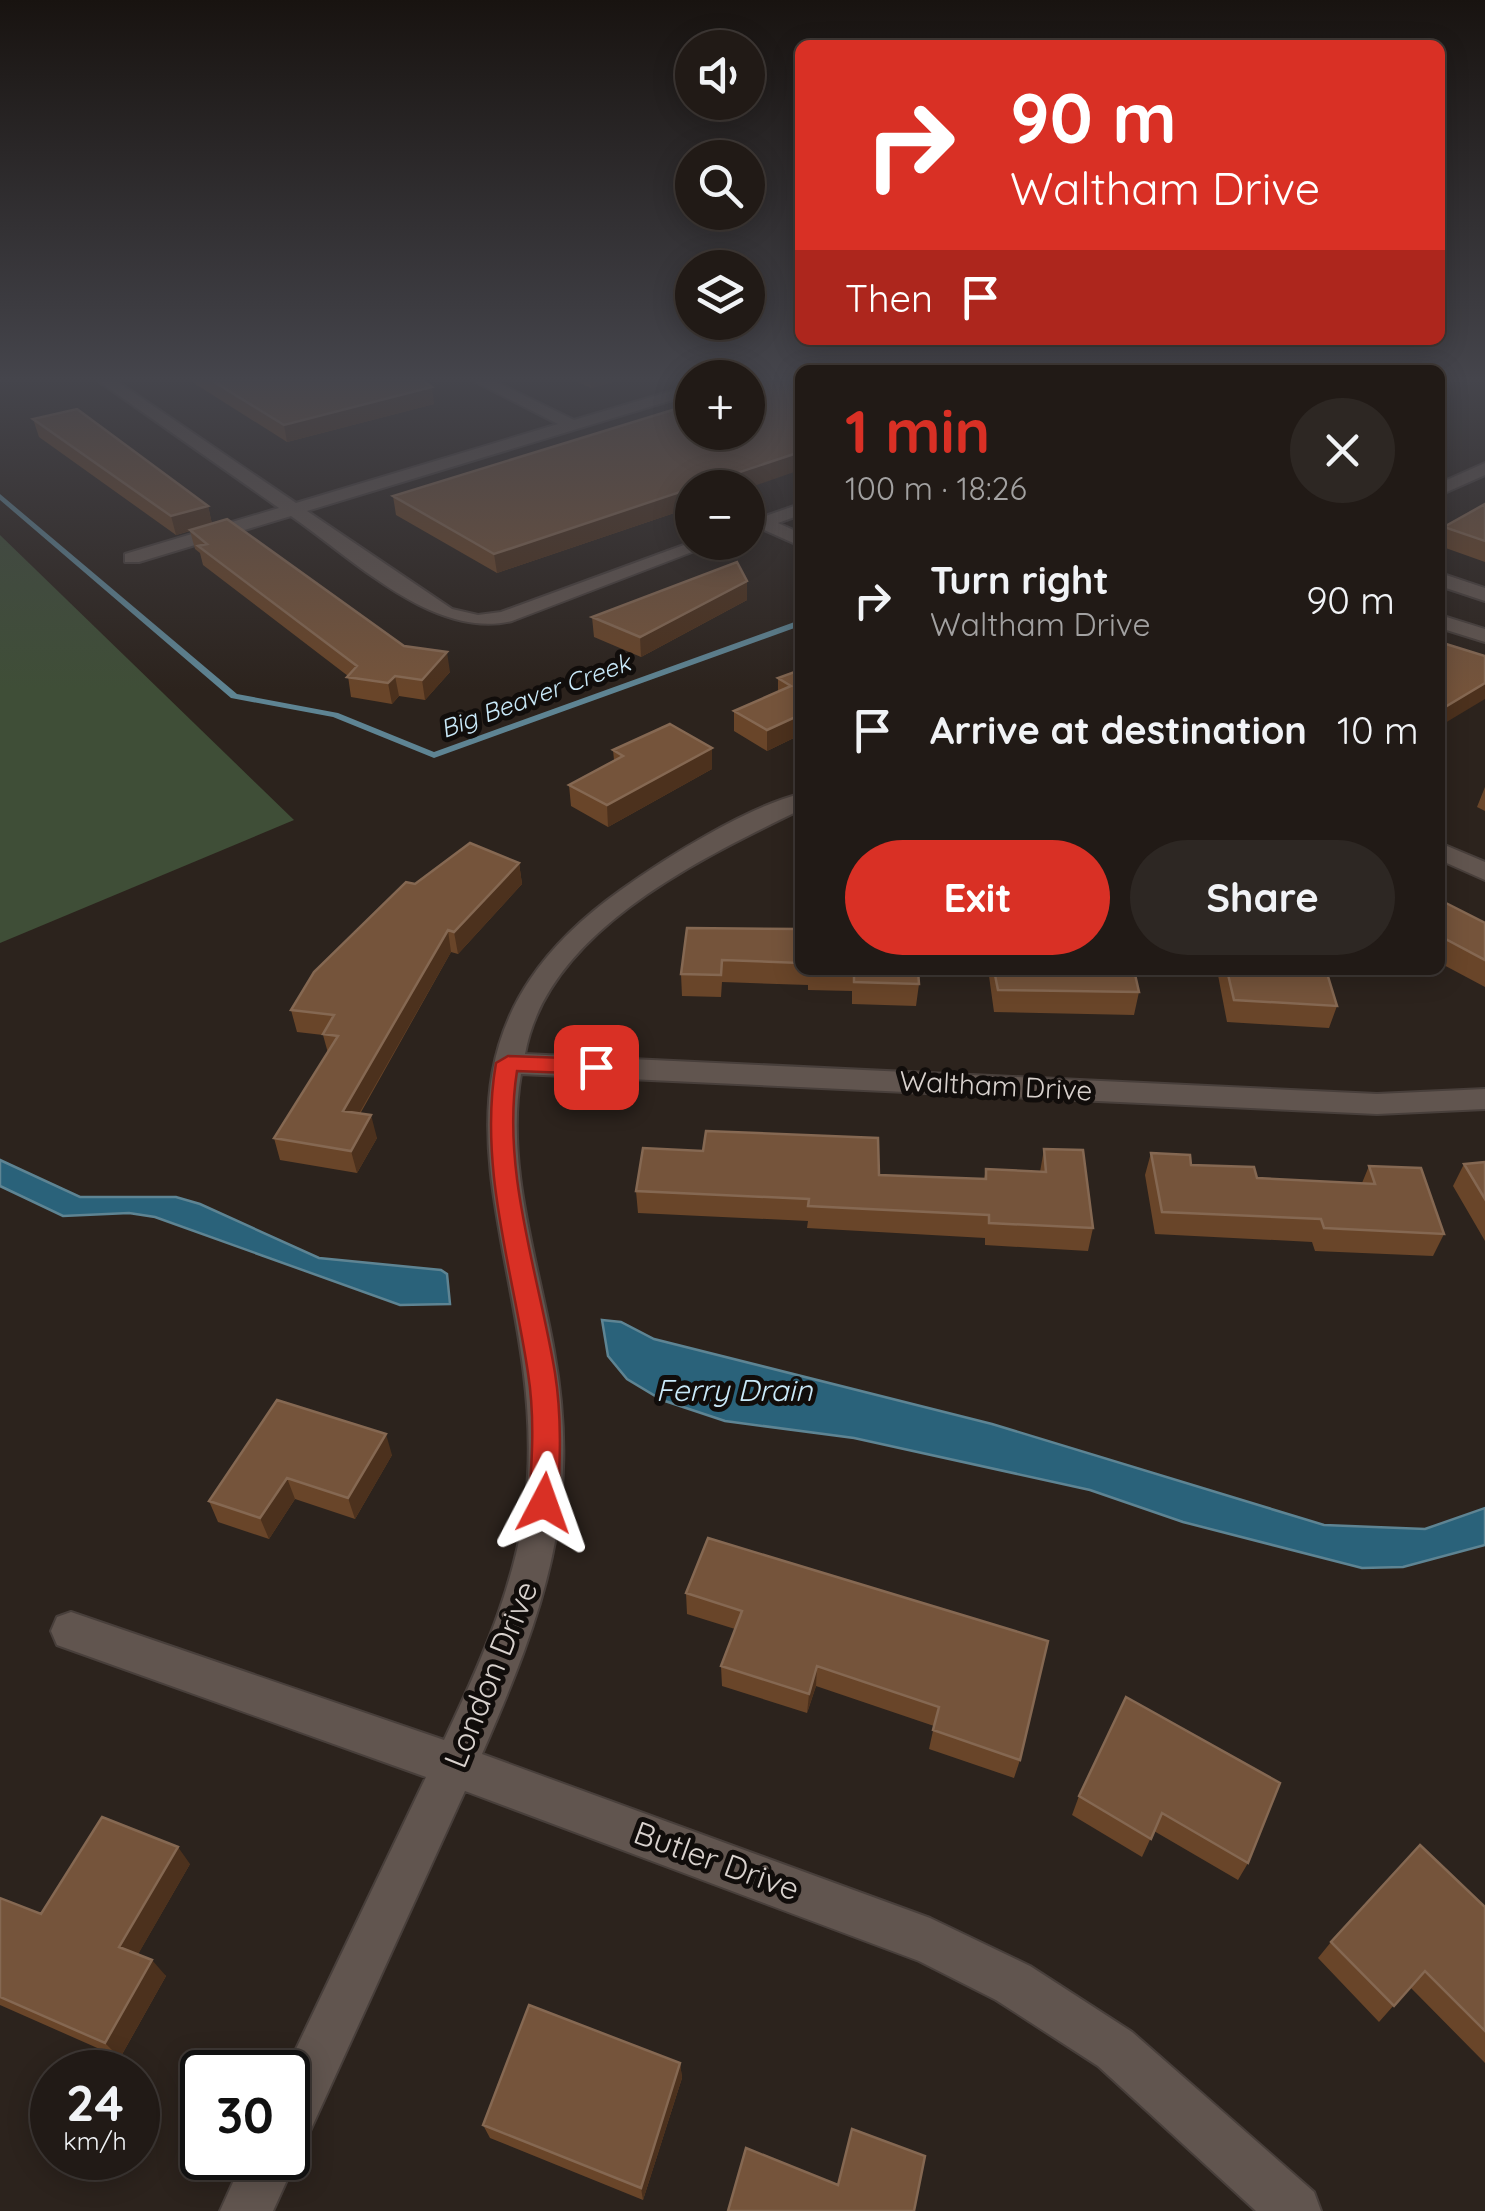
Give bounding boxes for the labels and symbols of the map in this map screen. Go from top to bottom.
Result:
water label: Big Beaver Creek [436,645,637,744]
pin [554,1025,639,1110]
street label: Waltham Drive [899,1062,1093,1108]
water label: Ferry Drain [656,1371,813,1409]
position arrow [492,1451,596,1555]
street label: London Drive [434,1575,546,1773]
street label: Butler Drive [629,1812,805,1908]
speed limit sign: 30 [180,2050,310,2180]

